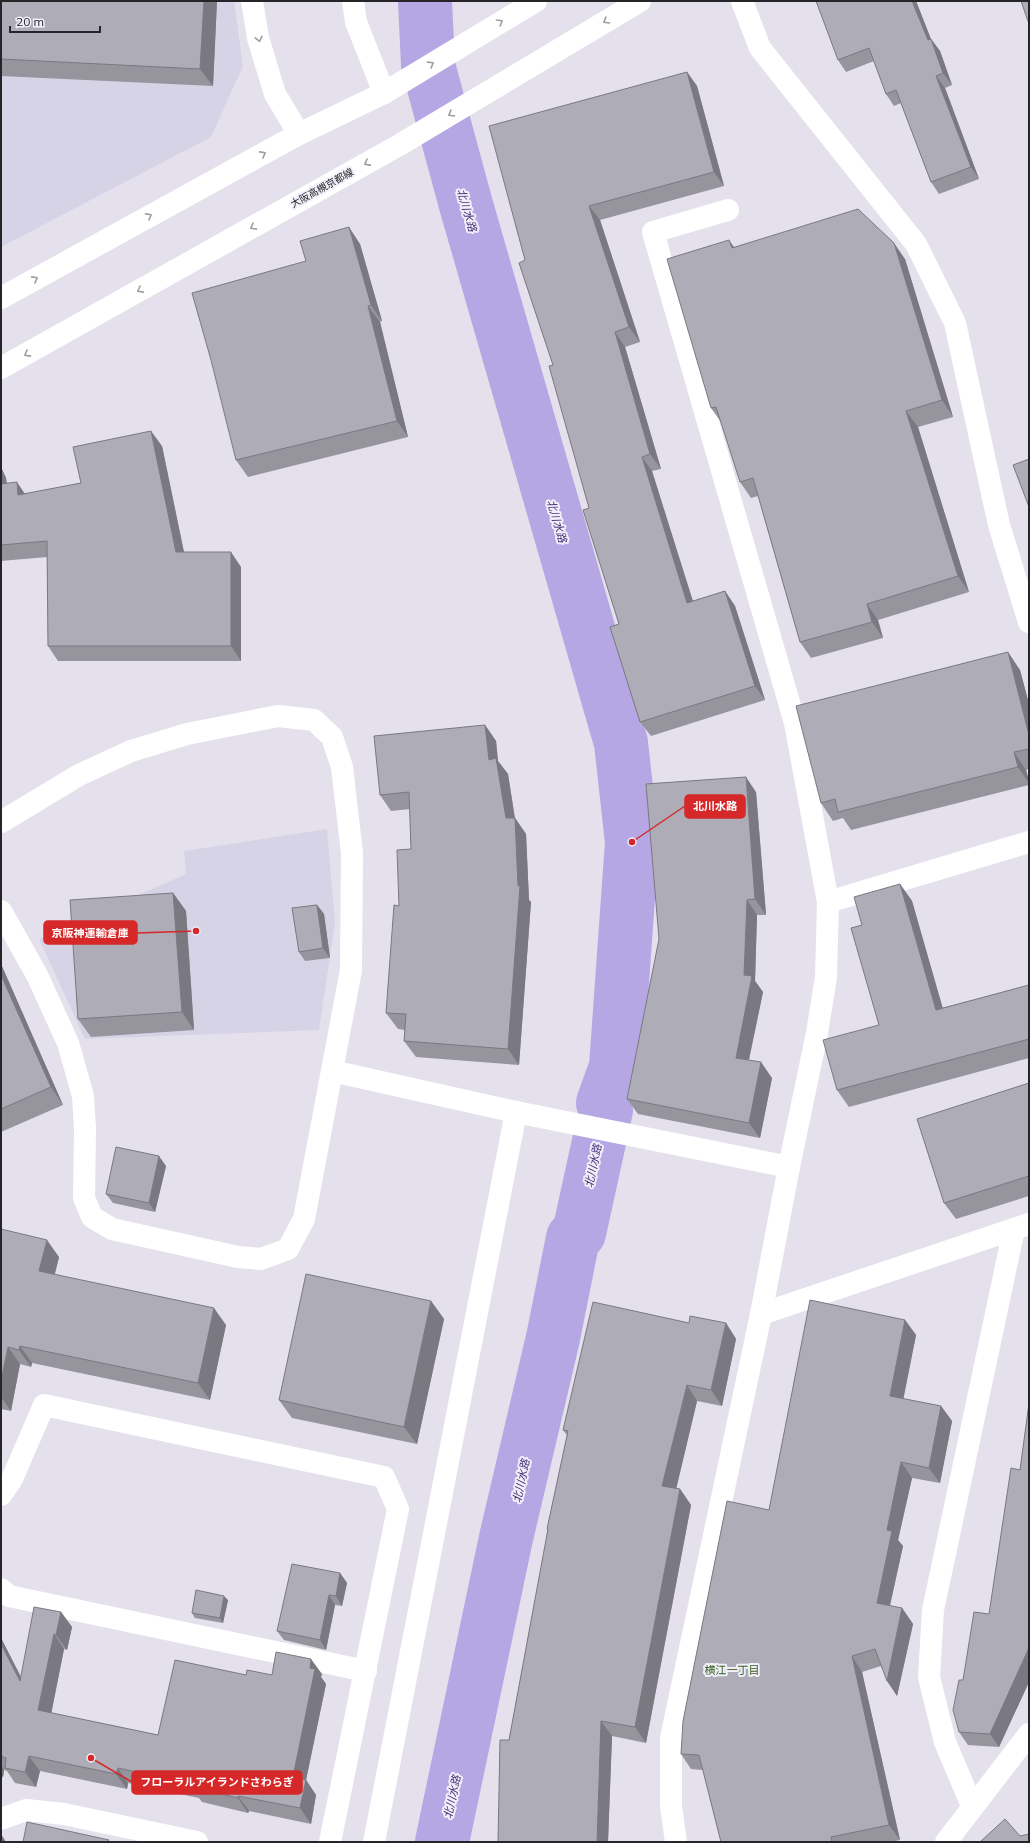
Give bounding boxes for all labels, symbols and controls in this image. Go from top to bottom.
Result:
scale bar [10,8,100,34]
text: 20 m [16,14,44,29]
one-way arrow [603,16,610,24]
one-way arrow [496,19,503,26]
one-way arrow [254,36,262,43]
one-way arrow [427,61,434,69]
one-way arrow [448,109,455,117]
one-way arrow [259,151,266,158]
one-way arrow [364,159,371,166]
street label: 大阪高槻京都線 [288,165,356,211]
water label: 北川水路 [454,187,480,234]
one-way arrow [145,214,152,221]
one-way arrow [250,222,258,229]
one-way arrow [31,277,38,284]
one-way arrow [137,286,144,293]
one-way arrow [24,349,31,356]
water label: 北川水路 [544,498,570,545]
callout: 北川水路 [685,795,745,818]
text: 北川水路 [693,799,738,813]
callout: 京阪神運輸倉庫 [44,921,137,944]
text: 京阪神運輸倉庫 [52,926,129,940]
water label: 北川水路 [582,1142,605,1189]
water label: 北川水路 [510,1457,533,1504]
district label: 横江一丁目 [705,1663,760,1677]
callout: フローラルアイランドさわらぎ [132,1771,302,1794]
water label: 北川水路 [441,1773,464,1820]
text: フローラルアイランドさわらぎ [140,1775,294,1789]

